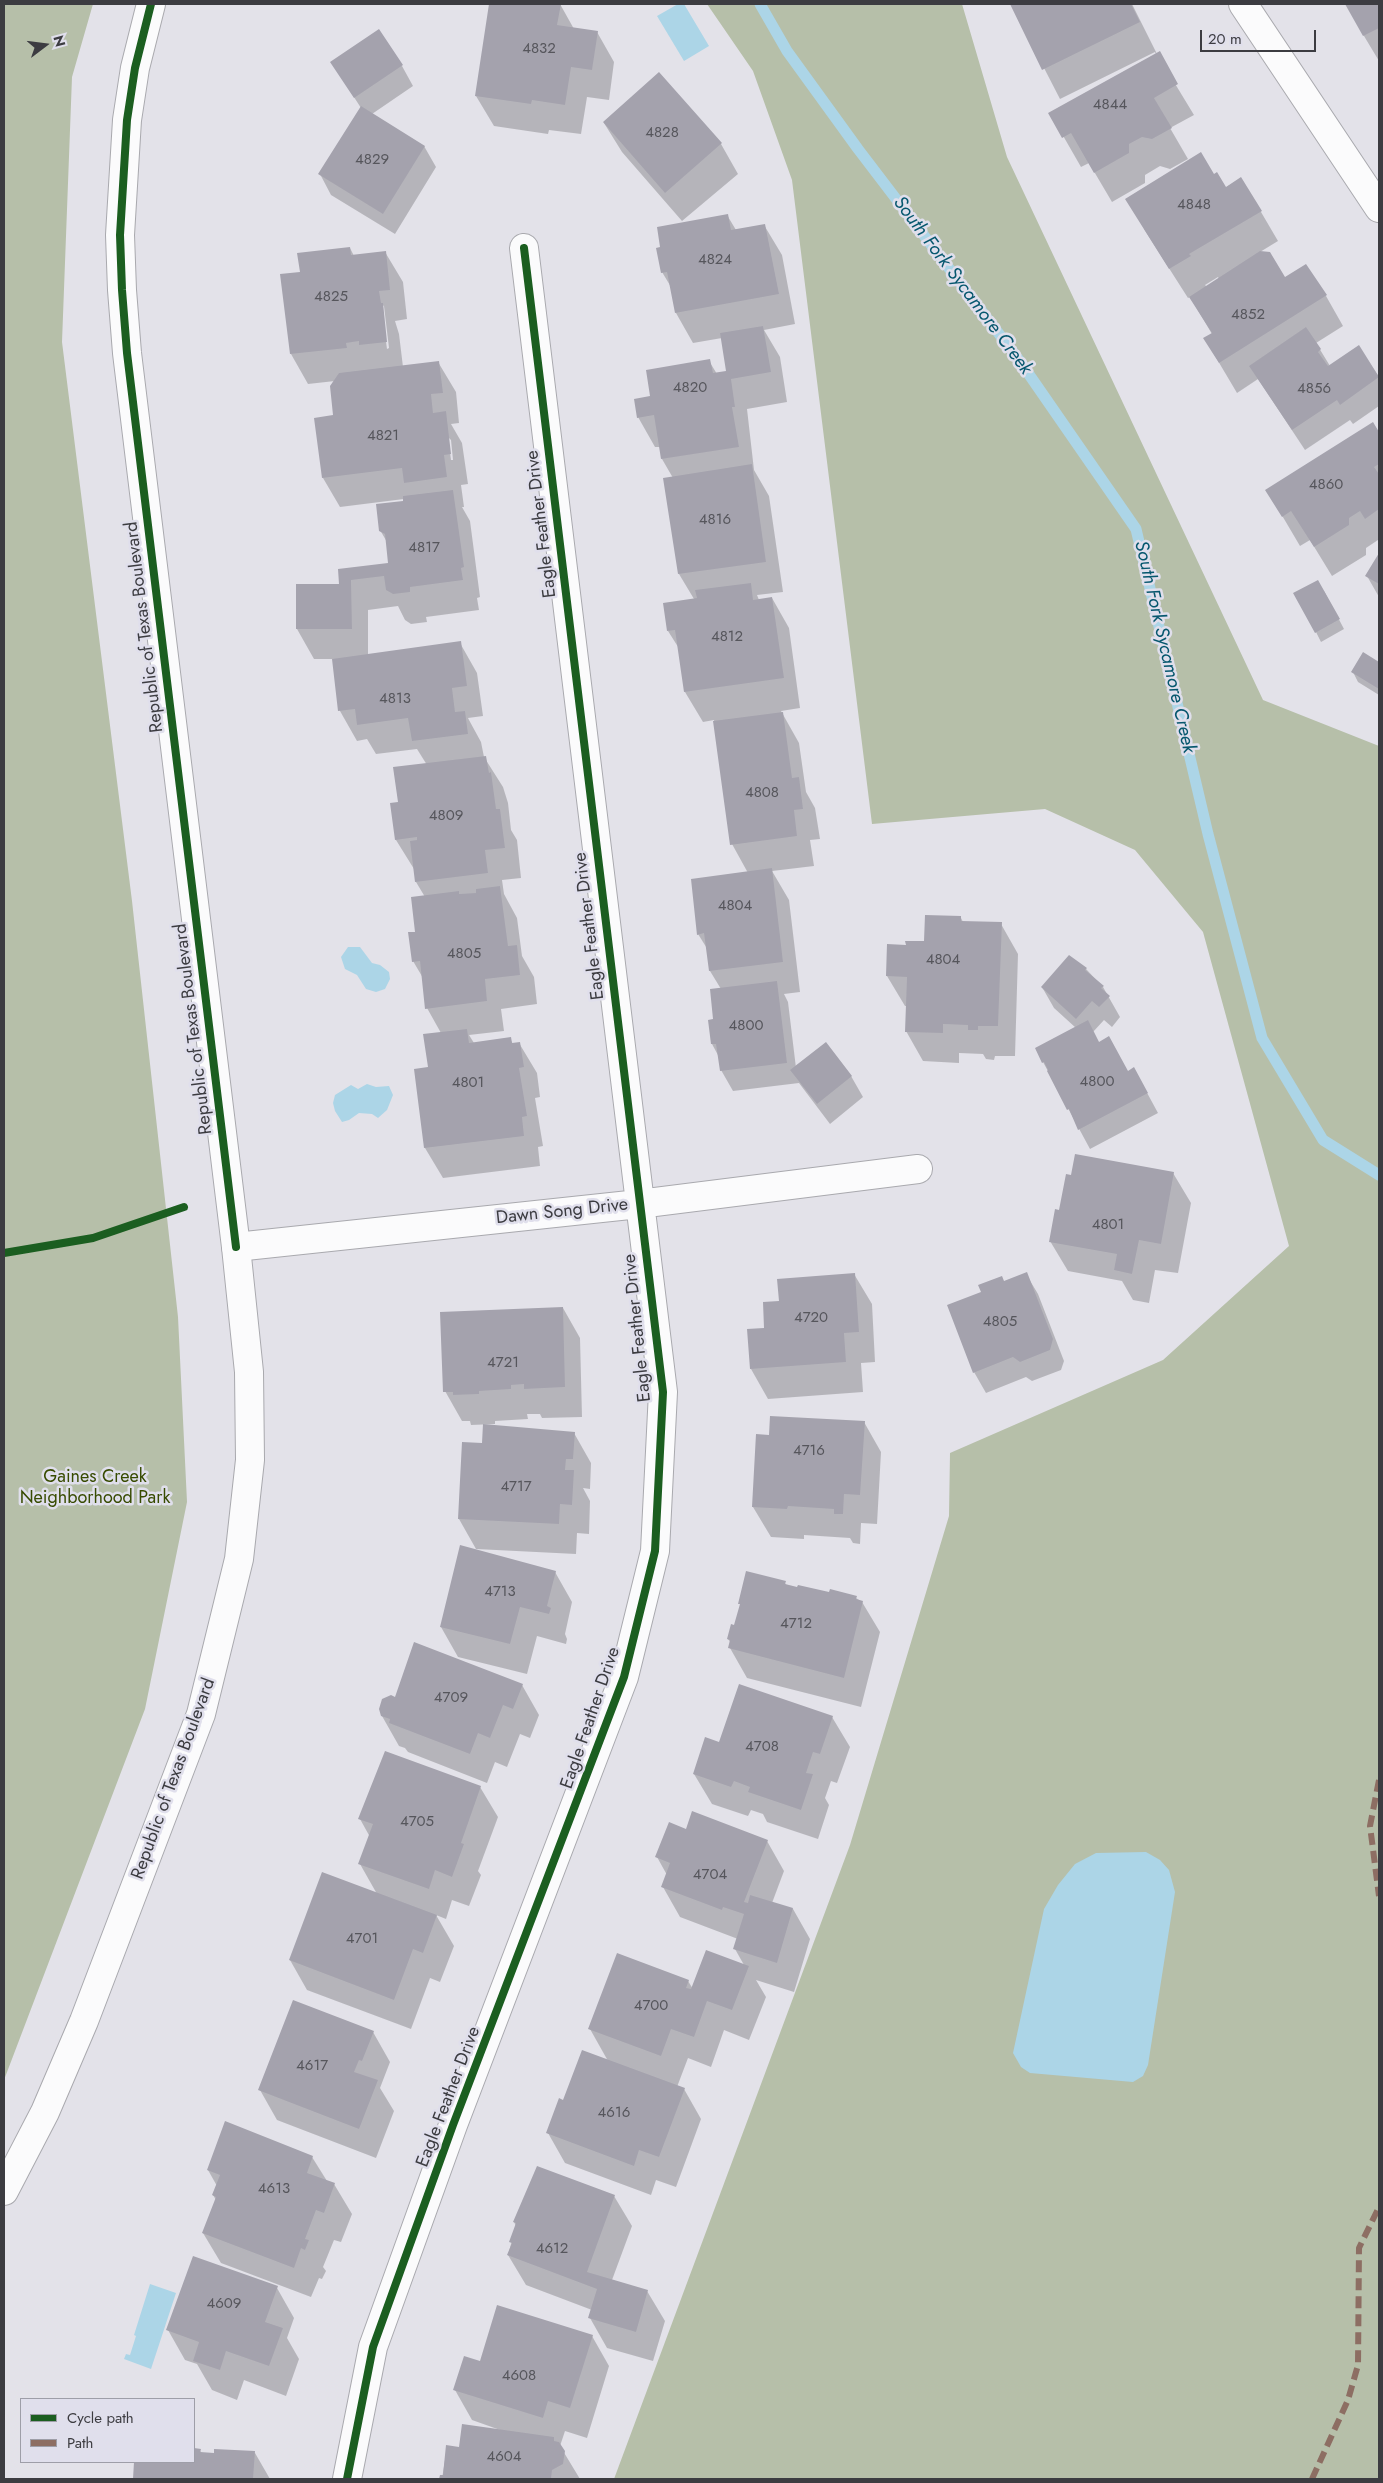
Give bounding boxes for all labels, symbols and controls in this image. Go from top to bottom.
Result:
north arrow [20,20,70,70]
scale bar [1203,20,1319,52]
text: 20 m [1208,28,1242,50]
text: N [48,33,71,49]
house number: 4832 [522,40,556,58]
house number: 4844 [1093,96,1127,114]
house number: 4828 [645,124,679,142]
house number: 4829 [355,151,389,169]
water label: South Fork Sycamore Creek [888,192,1036,380]
house number: 4848 [1177,196,1211,214]
house number: 4824 [698,251,732,269]
house number: 4825 [314,288,348,306]
house number: 4852 [1231,306,1265,324]
house number: 4820 [673,379,707,397]
house number: 4856 [1297,380,1331,398]
house number: 4821 [367,427,399,445]
street label: Eagle Feather Drive [522,449,562,599]
house number: 4860 [1309,476,1343,494]
house number: 4816 [699,511,731,529]
street label: Republic of Texas Boulevard [121,520,169,734]
house number: 4817 [408,539,440,557]
water label: South Fork Sycamore Creek [1128,539,1200,755]
house number: 4812 [711,628,743,646]
house number: 4813 [379,690,411,708]
house number: 4808 [745,784,779,802]
house number: 4809 [429,807,463,825]
street label: Eagle Feather Drive [570,851,610,1001]
house number: 4804 [718,897,752,915]
street label: Republic of Texas Boulevard [170,922,218,1136]
house number: 4805 [447,945,481,963]
house number: 4804 [926,951,960,969]
house number: 4800 [729,1017,763,1035]
house number: 4800 [1080,1073,1114,1091]
house number: 4801 [452,1074,484,1092]
street label: Dawn Song Drive [495,1194,629,1230]
house number: 4801 [1092,1216,1124,1234]
street label: Eagle Feather Drive [619,1253,657,1403]
house number: 4720 [794,1309,828,1327]
house number: 4805 [983,1313,1017,1331]
house number: 4721 [487,1354,519,1372]
house number: 4716 [793,1442,825,1460]
park label: Gaines Creek Neighborhood Park [20,1467,170,1510]
house number: 4717 [500,1478,532,1496]
house number: 4713 [484,1583,516,1601]
house number: 4712 [780,1615,812,1633]
street label: Eagle Feather Drive [557,1644,625,1792]
street label: Republic of Texas Boulevard [128,1675,220,1883]
house number: 4709 [434,1689,468,1707]
house number: 4708 [745,1738,779,1756]
house number: 4705 [400,1813,434,1831]
house number: 4704 [693,1866,727,1884]
house number: 4701 [346,1930,378,1948]
house number: 4700 [634,1997,668,2015]
street label: Eagle Feather Drive [412,2024,486,2170]
house number: 4617 [296,2057,328,2075]
house number: 4616 [598,2104,630,2122]
house number: 4613 [258,2180,290,2198]
house number: 4612 [536,2240,568,2258]
house number: 4609 [206,2295,242,2313]
house number: 4608 [502,2367,536,2385]
legend [20,2398,195,2463]
text: Cycle path [67,2407,134,2429]
text: Path [67,2432,93,2454]
house number: 4604 [486,2448,522,2466]

